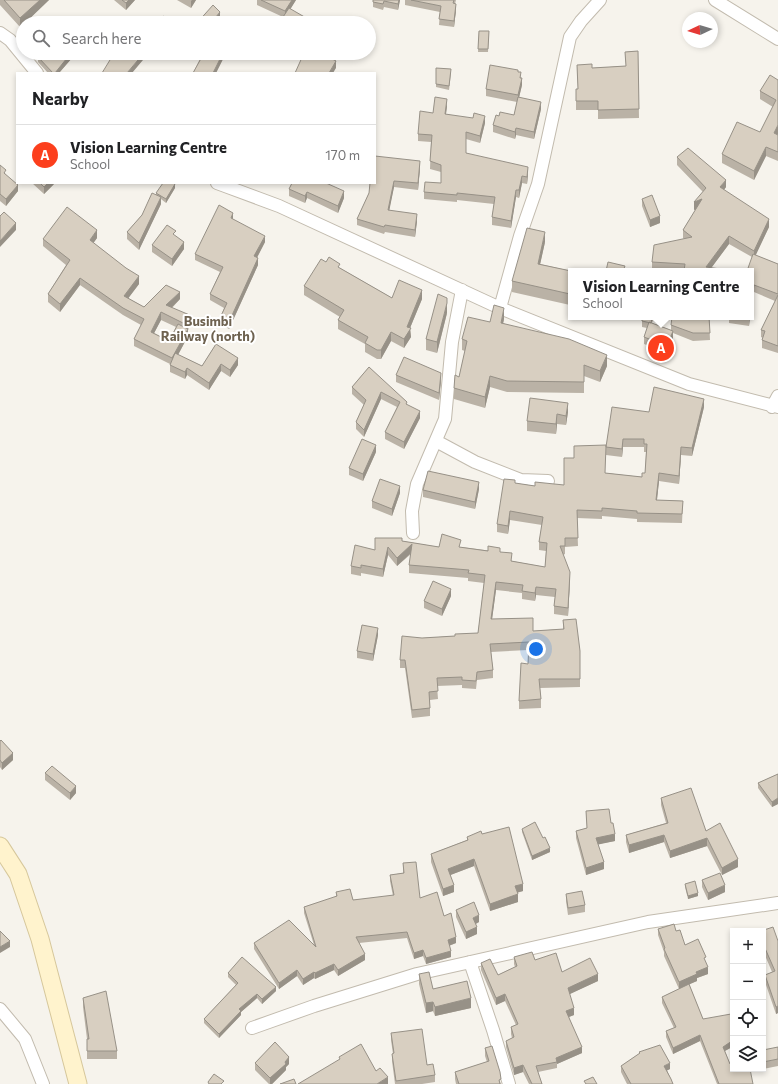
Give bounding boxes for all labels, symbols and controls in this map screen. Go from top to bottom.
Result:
north arrow [682,12,718,48]
search box [16,16,376,60]
icon: search [30,27,52,49]
text: Search here [62,29,141,47]
text: Nearby [32,88,89,109]
text: Vision Learning Centre [70,138,227,156]
text: A [40,147,50,163]
text: 170 m [325,147,360,163]
text: School [70,156,110,172]
popup [568,268,754,320]
text: Vision Learning Centre [583,277,739,295]
text: School [583,295,623,311]
district label: Busimbi Railway (north) [161,313,255,344]
pin: A [648,333,674,363]
your location [526,639,546,659]
map controls [730,928,766,1072]
button: + [730,928,766,964]
button: − [730,964,766,1000]
button: locate [730,1000,766,1036]
button: layers [730,1036,766,1072]

